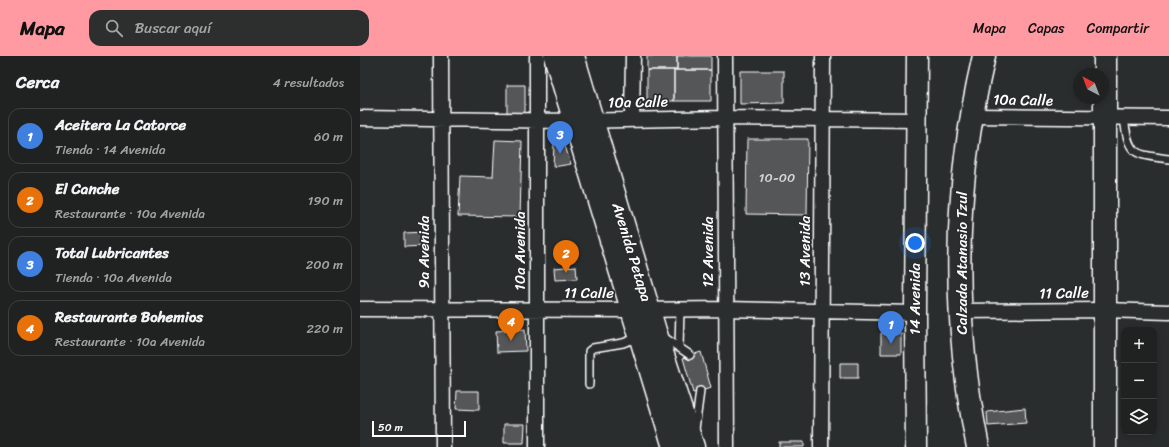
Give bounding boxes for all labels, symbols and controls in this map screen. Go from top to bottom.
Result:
search box [89,10,369,46]
text: Mapa [20,12,65,45]
text: Buscar aquí [135,15,211,41]
text: Mapa [973,16,1006,41]
text: Capas [1028,16,1065,41]
text: Compartir [1087,16,1149,41]
icon: search [103,17,125,39]
text: Cerca [16,67,59,97]
north arrow [1073,68,1109,104]
text: 4 resultados [273,71,344,94]
street label: 10a Calle [993,86,1053,114]
street label: 10a Calle [608,88,668,116]
text: Aceitera La Catorce [55,112,186,138]
pin: 3 [547,121,573,154]
text: 1 [27,125,33,148]
text: 60 m [314,125,343,148]
text: Tienda · 14 Avenida [55,138,165,161]
house number: 10-00 [759,166,795,189]
text: El Canche [55,176,120,202]
text: 2 [26,189,34,212]
text: 190 m [308,189,343,212]
street label: Calzada Atanasio Tzul [949,191,975,334]
street label: Avenida Petapa [604,198,660,305]
text: Restaurante · 10a Avenida [55,202,205,225]
street label: 10a Avenida [507,211,533,291]
street label: 9a Avenida [411,215,437,288]
street label: 13 Avenida [792,215,818,286]
street label: 12 Avenida [695,216,721,288]
your location [905,233,925,253]
text: Total Lubricantes [55,240,169,266]
pin: 2 [553,240,579,273]
text: 3 [26,253,34,276]
text: 200 m [306,253,343,276]
street label: 14 Avenida [902,263,928,335]
text: Tienda · 10a Avenida [55,266,172,289]
street label: 11 Calle [564,280,614,306]
street label: 11 Calle [1039,280,1089,306]
text: Restaurante Bohemios [55,304,203,330]
pin: 4 [498,308,524,341]
pin: 1 [878,311,904,344]
text: 4 [26,317,34,340]
text: 220 m [306,317,343,340]
map controls [1121,327,1157,435]
button: + [1121,327,1157,363]
text: Restaurante · 10a Avenida [55,330,205,353]
button: − [1121,363,1157,399]
button: layers [1121,399,1157,435]
text: 50 m [378,418,403,437]
scale bar [372,419,466,438]

